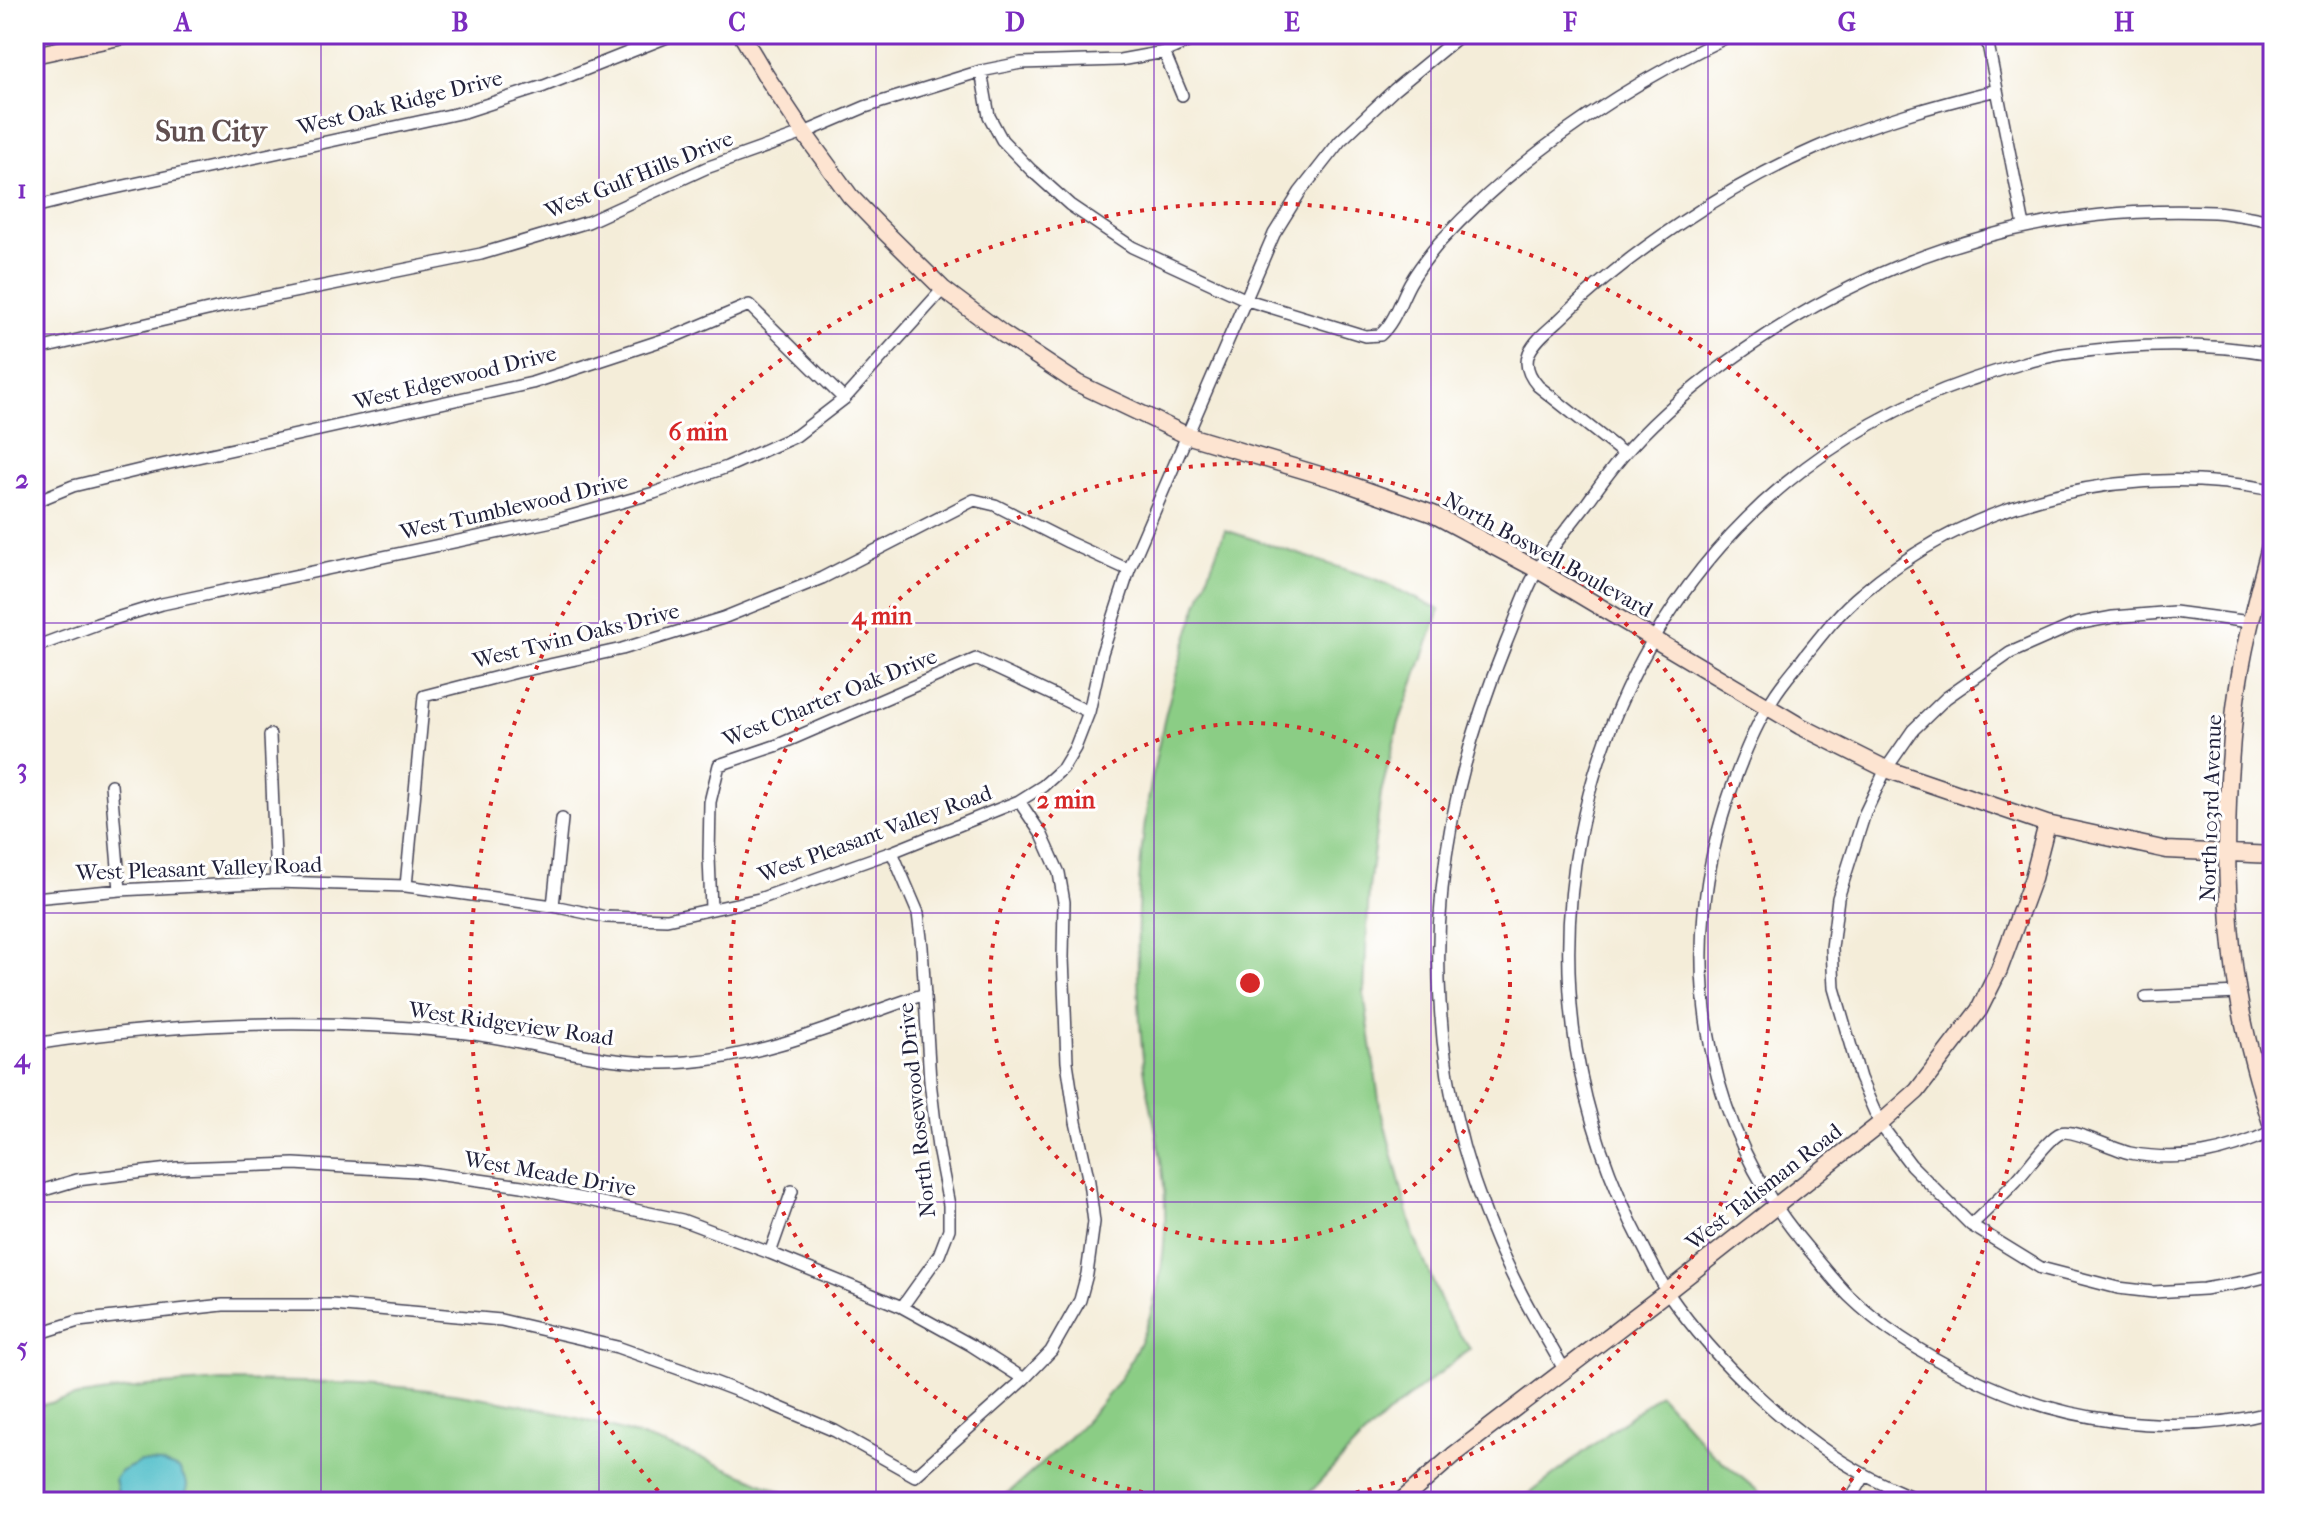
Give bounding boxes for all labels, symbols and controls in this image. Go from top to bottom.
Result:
text: A [173,7,193,38]
text: B [452,7,469,38]
text: C [728,7,746,38]
text: D [1005,7,1025,38]
text: E [1284,7,1300,38]
text: F [1562,7,1577,38]
text: G [1838,7,1856,38]
text: H [2114,7,2135,38]
street label: West Oak Ridge Drive [294,65,505,141]
district label: Sun City [155,114,269,149]
street label: West Gulf Hills Drive [540,125,737,225]
text: 1 [17,174,27,205]
street label: West Edgewood Drive [350,340,559,416]
text: 6 min [668,418,729,446]
text: 2 [15,464,29,495]
street label: West Tumblewood Drive [396,468,631,546]
street label: North Boswell Boulevard [1439,487,1658,624]
street label: West Twin Oaks Drive [469,598,682,674]
text: 4 min [851,602,913,631]
street label: West Charter Oak Drive [718,643,941,753]
street label: North 103rd Avenue [2195,714,2227,902]
text: 3 [17,753,27,784]
street label: West Pleasant Valley Road [754,779,996,889]
text: 2 min [1037,786,1096,814]
street label: West Pleasant Valley Road [74,852,324,886]
centre of rings [1236,969,1264,997]
street label: West Ridgeview Road [406,997,616,1051]
street label: North Rosewood Drive [893,1001,941,1219]
text: 4 [13,1043,31,1075]
street label: West Talisman Road [1680,1117,1848,1257]
street label: West Meade Drive [461,1146,638,1202]
text: 5 [16,1332,28,1363]

